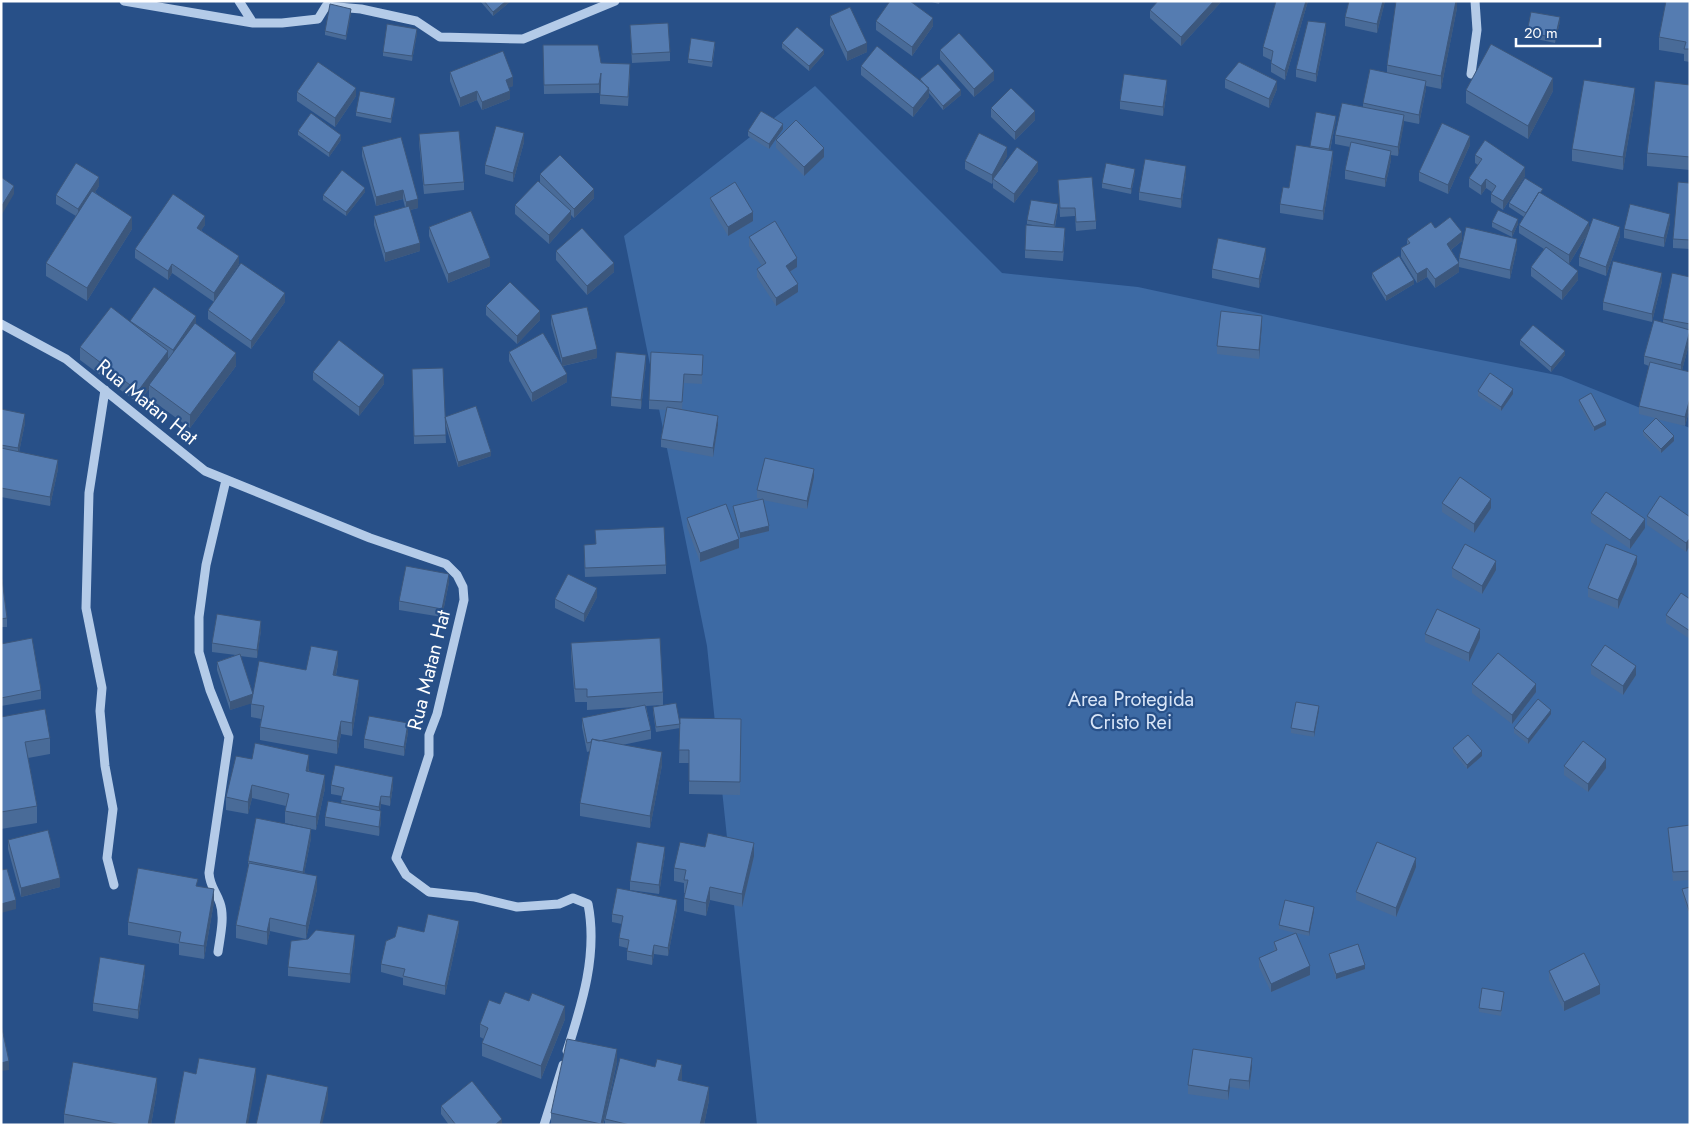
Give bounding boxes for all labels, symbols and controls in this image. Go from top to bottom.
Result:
scale bar [1516,15,1600,47]
text: 20 m [1524,22,1558,44]
street label: Rua Matan Hat [90,352,204,452]
street label: Rua Matan Hat [400,607,458,733]
park label: Area Protegida Cristo Rei [1068,685,1194,737]

